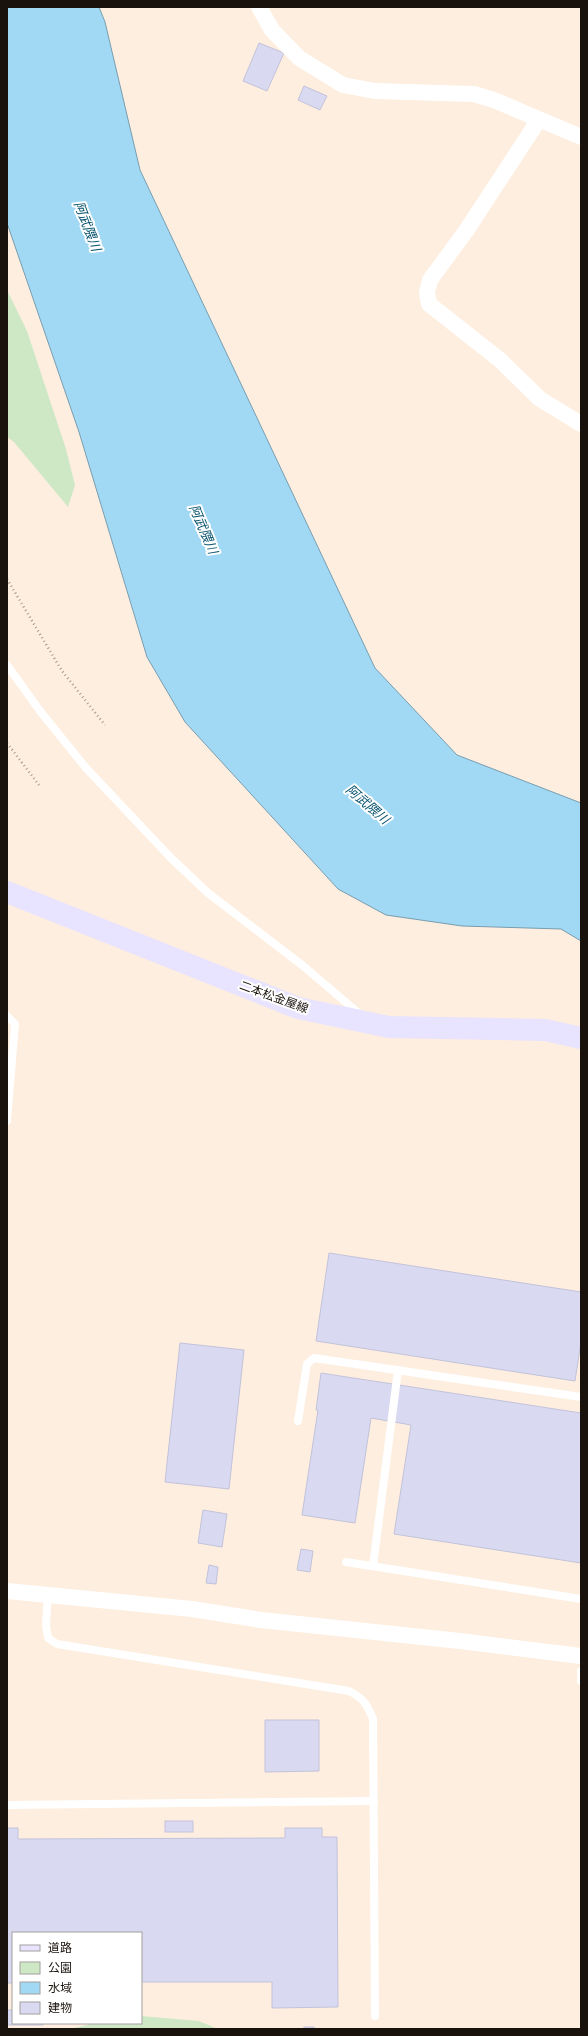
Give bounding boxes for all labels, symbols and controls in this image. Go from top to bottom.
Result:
water label: 阿武隈川 [70,199,106,255]
water label: 阿武隈川 [186,502,222,558]
water label: 阿武隈川 [342,781,394,829]
street label: 二本松金屋線 [237,977,311,1017]
legend [12,1932,142,2024]
text: 道路 [48,1940,72,1956]
text: 公園 [48,1960,72,1976]
text: 水域 [48,1980,72,1996]
text: 建物 [48,2000,72,2016]

